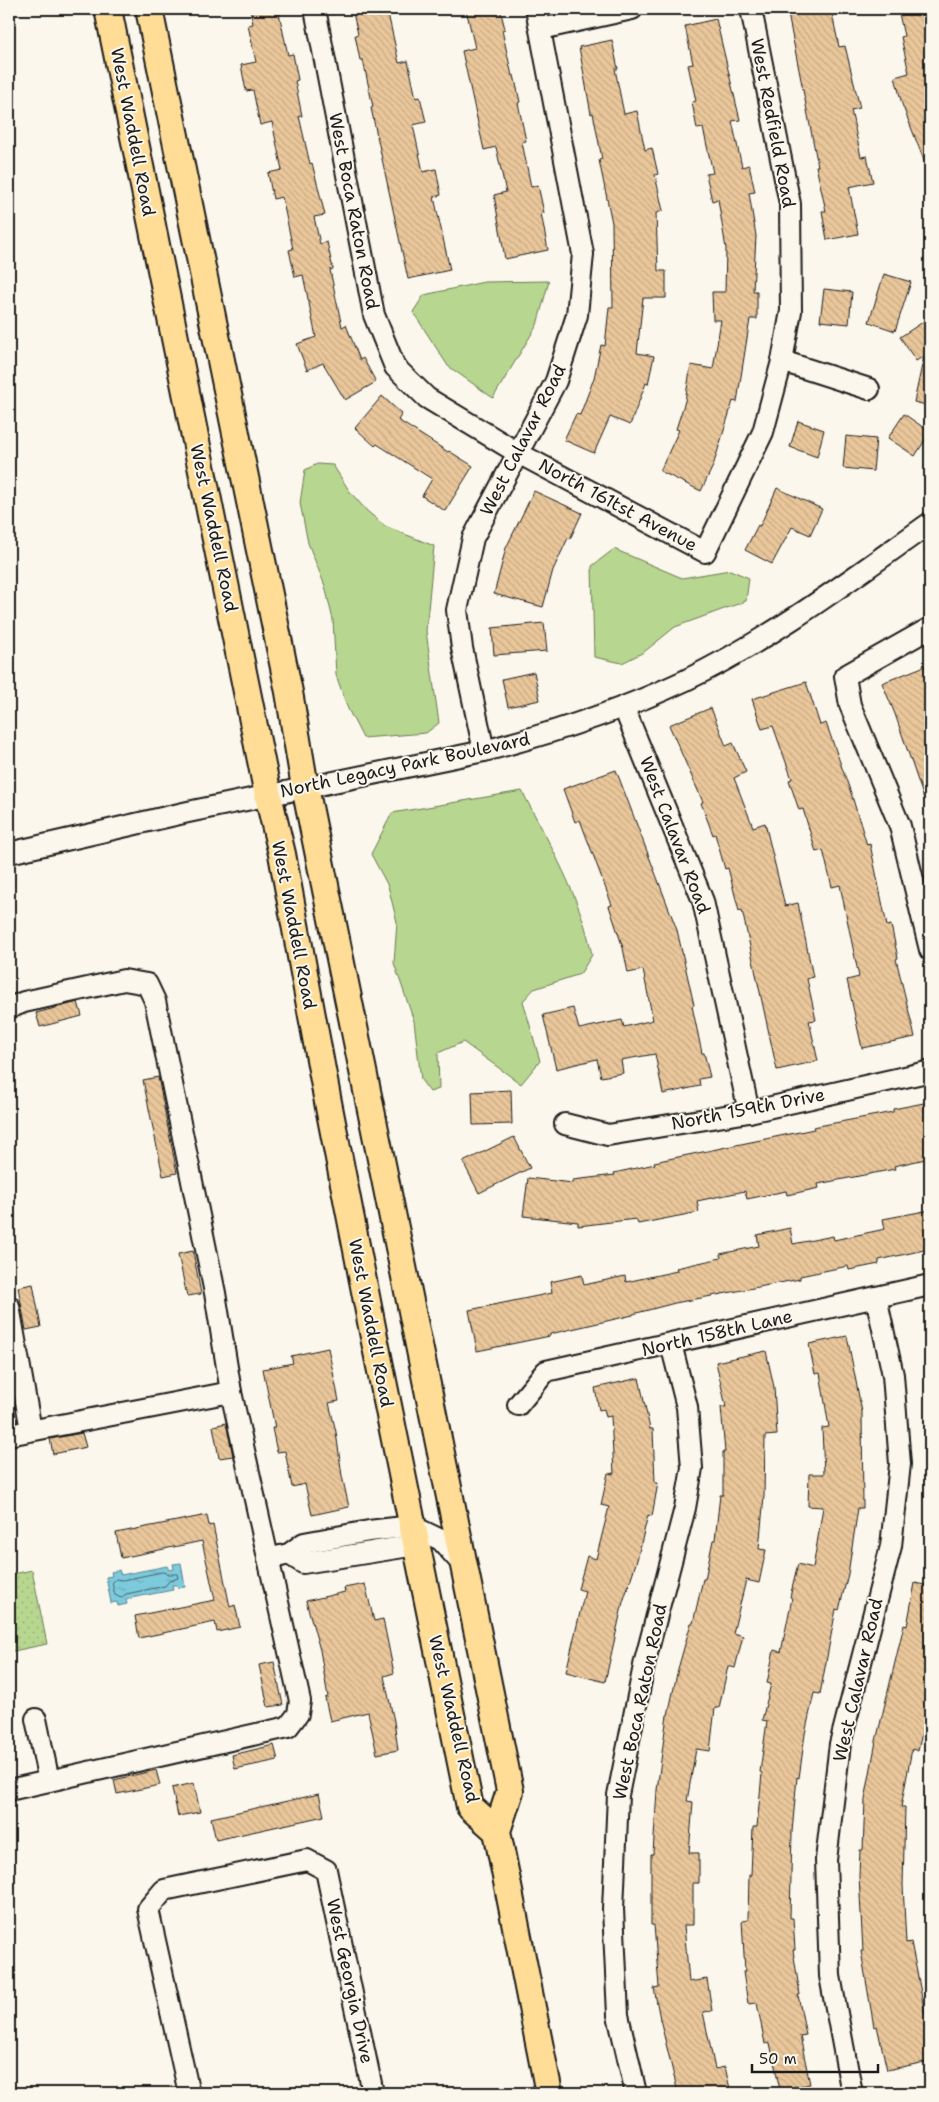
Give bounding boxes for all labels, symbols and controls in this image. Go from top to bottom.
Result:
street label: West Redfield Road [745,36,801,210]
street label: West Waddell Road [105,46,161,218]
street label: West Boca Raton Road [323,111,385,311]
street label: West Calavar Road [474,360,572,520]
street label: West Waddell Road [184,442,244,614]
street label: North 161tst Avenue [535,453,701,557]
street label: North Legacy Park Boulevard [278,727,532,803]
street label: West Calavar Road [634,753,716,917]
street label: West Waddell Road [266,839,322,1011]
street label: North 159th Drive [669,1082,827,1136]
street label: West Waddell Road [343,1237,399,1409]
street label: North 158th Lane [639,1304,795,1362]
street label: West Calavar Road [828,1596,888,1764]
street label: West Boca Raton Road [607,1602,673,1802]
street label: West Waddell Road [423,1633,485,1805]
street label: West Georgia Drive [321,1896,379,2066]
scale bar [752,2042,878,2074]
text: 50 m [759,2049,797,2069]

